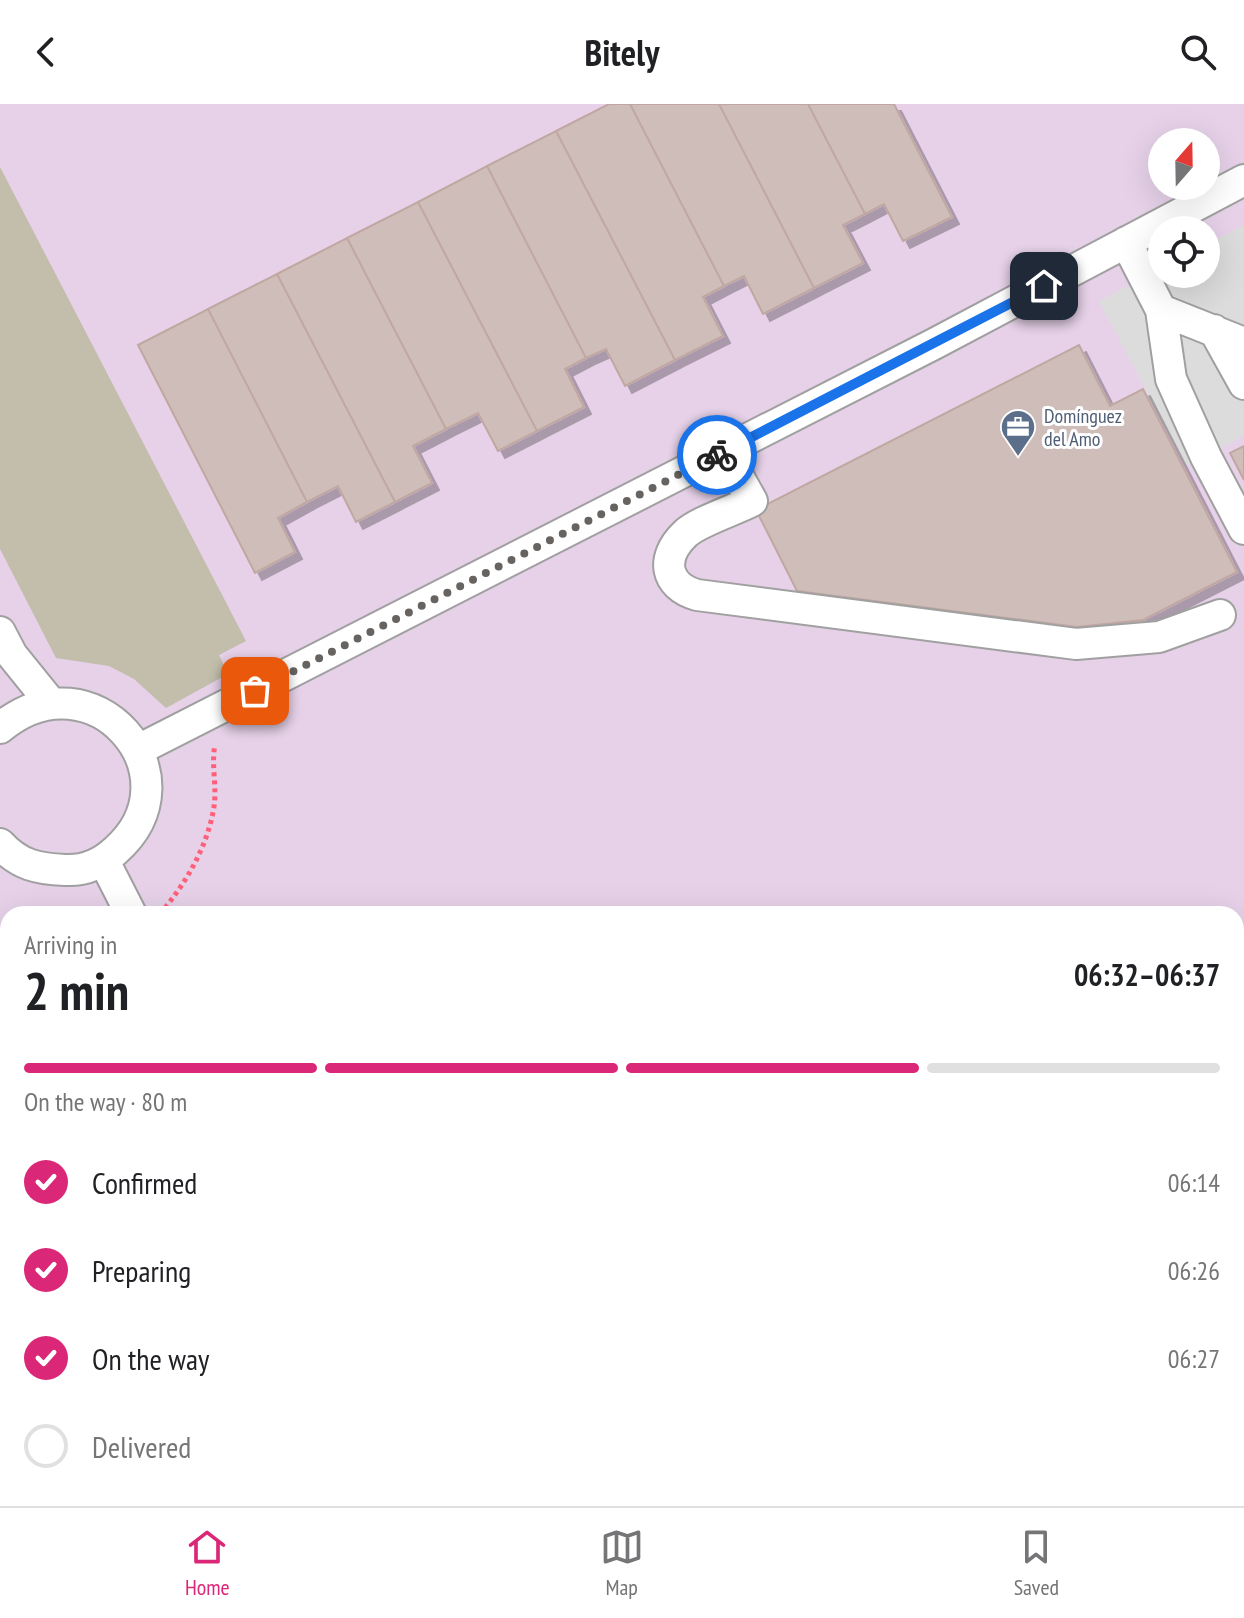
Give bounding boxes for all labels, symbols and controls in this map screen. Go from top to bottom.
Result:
text: Bitely [585,29,659,76]
icon: back [24,30,68,74]
icon: search [1176,30,1220,74]
north arrow [1148,128,1220,200]
map controls [1148,128,1220,288]
button: locate [1148,216,1220,288]
pin [1010,252,1078,320]
icon: home [1022,264,1066,308]
place label: Domínguez del Amo [1044,403,1122,452]
office icon: Domínguez del Amo [999,408,1037,458]
courier [677,415,757,495]
icon: bike [695,433,739,477]
pin [221,657,289,725]
icon: bag [233,669,277,713]
text: Arriving in [24,928,117,961]
text: 06:32–06:37 [1074,955,1220,994]
text: 2 min [24,957,129,1024]
text: On the way · 80 m [24,1085,187,1118]
icon: check [24,1160,68,1204]
text: Confirmed [92,1163,197,1202]
text: 06:14 [1168,1166,1220,1199]
icon: check [24,1248,68,1292]
text: Preparing [92,1251,191,1290]
text: 06:26 [1168,1254,1220,1287]
icon: check [24,1336,68,1380]
text: On the way [92,1339,209,1378]
text: 06:27 [1168,1342,1220,1375]
text: Delivered [92,1427,191,1466]
tab: Home [185,1525,230,1601]
tab: Map [600,1525,644,1601]
tab: Saved [1014,1525,1059,1601]

